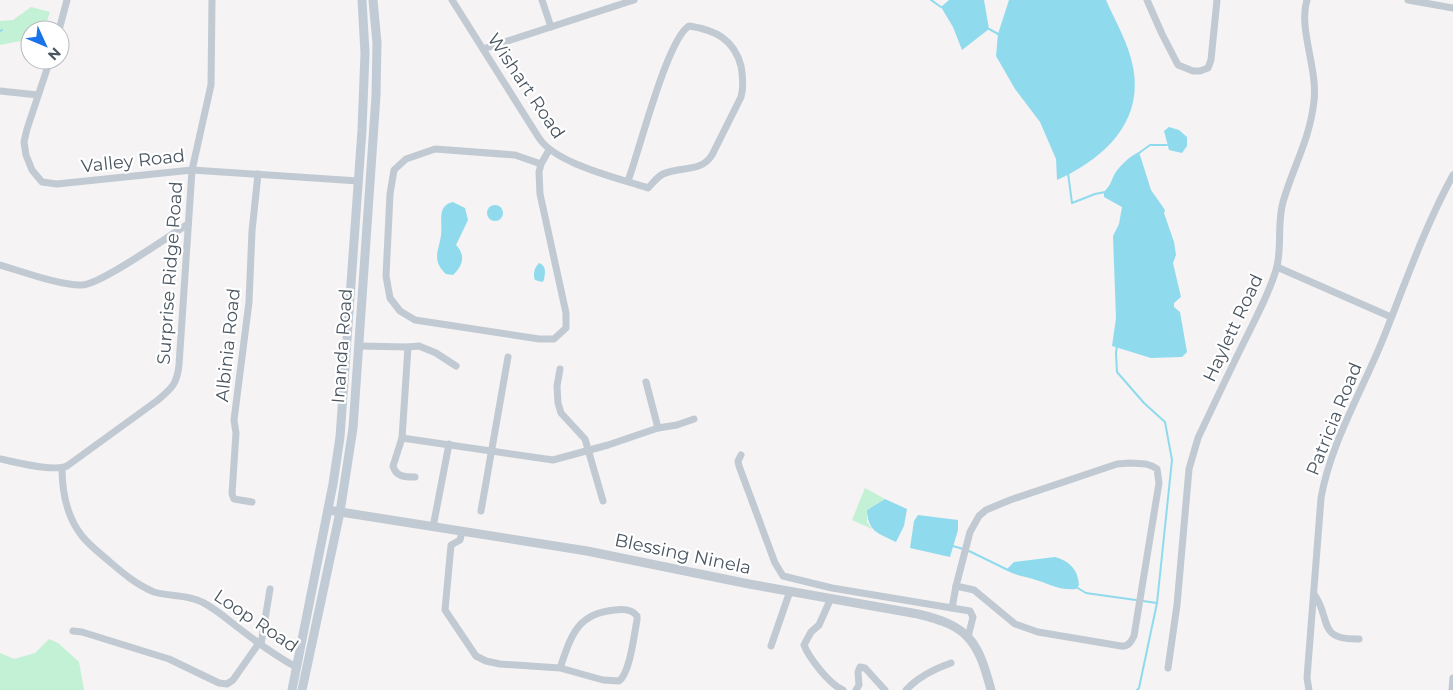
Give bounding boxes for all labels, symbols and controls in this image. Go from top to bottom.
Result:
north arrow [20,20,70,70]
street label: Wishart Road [483,29,569,143]
text: N [44,44,65,64]
street label: Valley Road [80,145,186,177]
street label: Surprise Ridge Road [153,181,187,365]
street label: Haylett Road [1198,271,1268,385]
street label: Albinia Road [211,287,245,403]
street label: Inanda Road [327,288,357,404]
street label: Patricia Road [1301,359,1367,479]
street label: Blessing Ninela [613,529,753,579]
street label: Loop Road [210,585,302,657]

